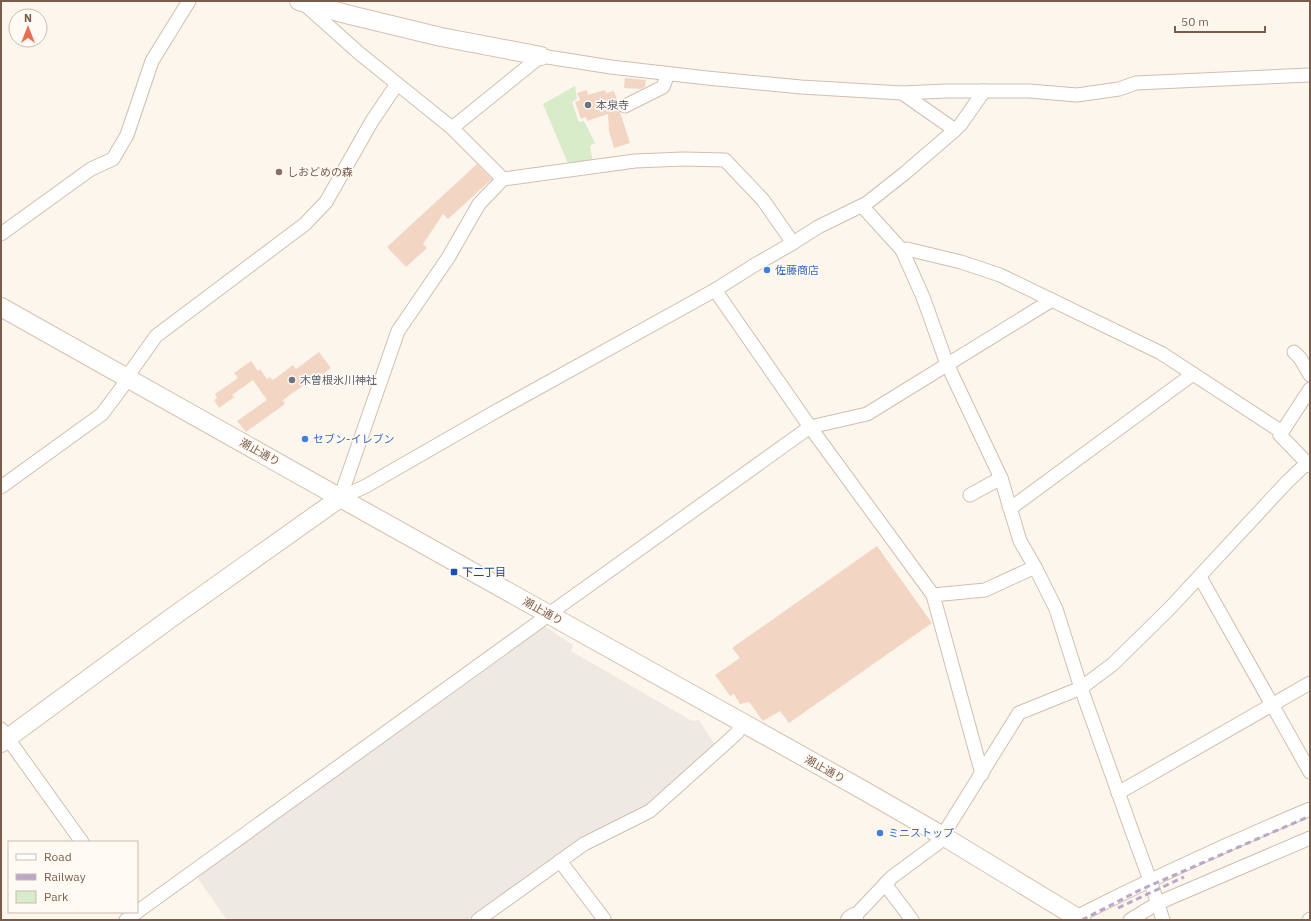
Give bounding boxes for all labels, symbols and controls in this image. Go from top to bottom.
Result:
north arrow [8,8,48,48]
scale bar [1175,8,1265,34]
text: N [24,11,32,25]
text: 50 m [1181,14,1209,29]
place label: 本泉寺 [596,98,629,112]
marker: 本泉寺 [583,100,593,110]
place label: しおどめの森 [287,165,353,179]
marker: しおどめの森 [274,167,284,177]
place label: 佐藤商店 [775,263,819,277]
marker: 佐藤商店 [762,265,772,275]
place label: 木曽根氷川神社 [300,373,377,387]
marker: 木曽根氷川神社 [287,375,297,385]
place label: セブン-イレブン [313,432,394,446]
marker: セブン-イレブン [300,434,310,444]
street label: 潮止通り [237,435,283,469]
place label: 下二丁目 [462,565,506,579]
marker: 下二丁目 [449,567,459,577]
street label: 潮止通り [520,594,566,628]
street label: 潮止通り [802,752,848,786]
place label: ミニストップ [888,826,954,840]
marker: ミニストップ [875,828,885,838]
legend [8,841,138,913]
text: Road [44,849,72,864]
text: Railway [44,869,86,884]
text: Park [44,889,69,904]

